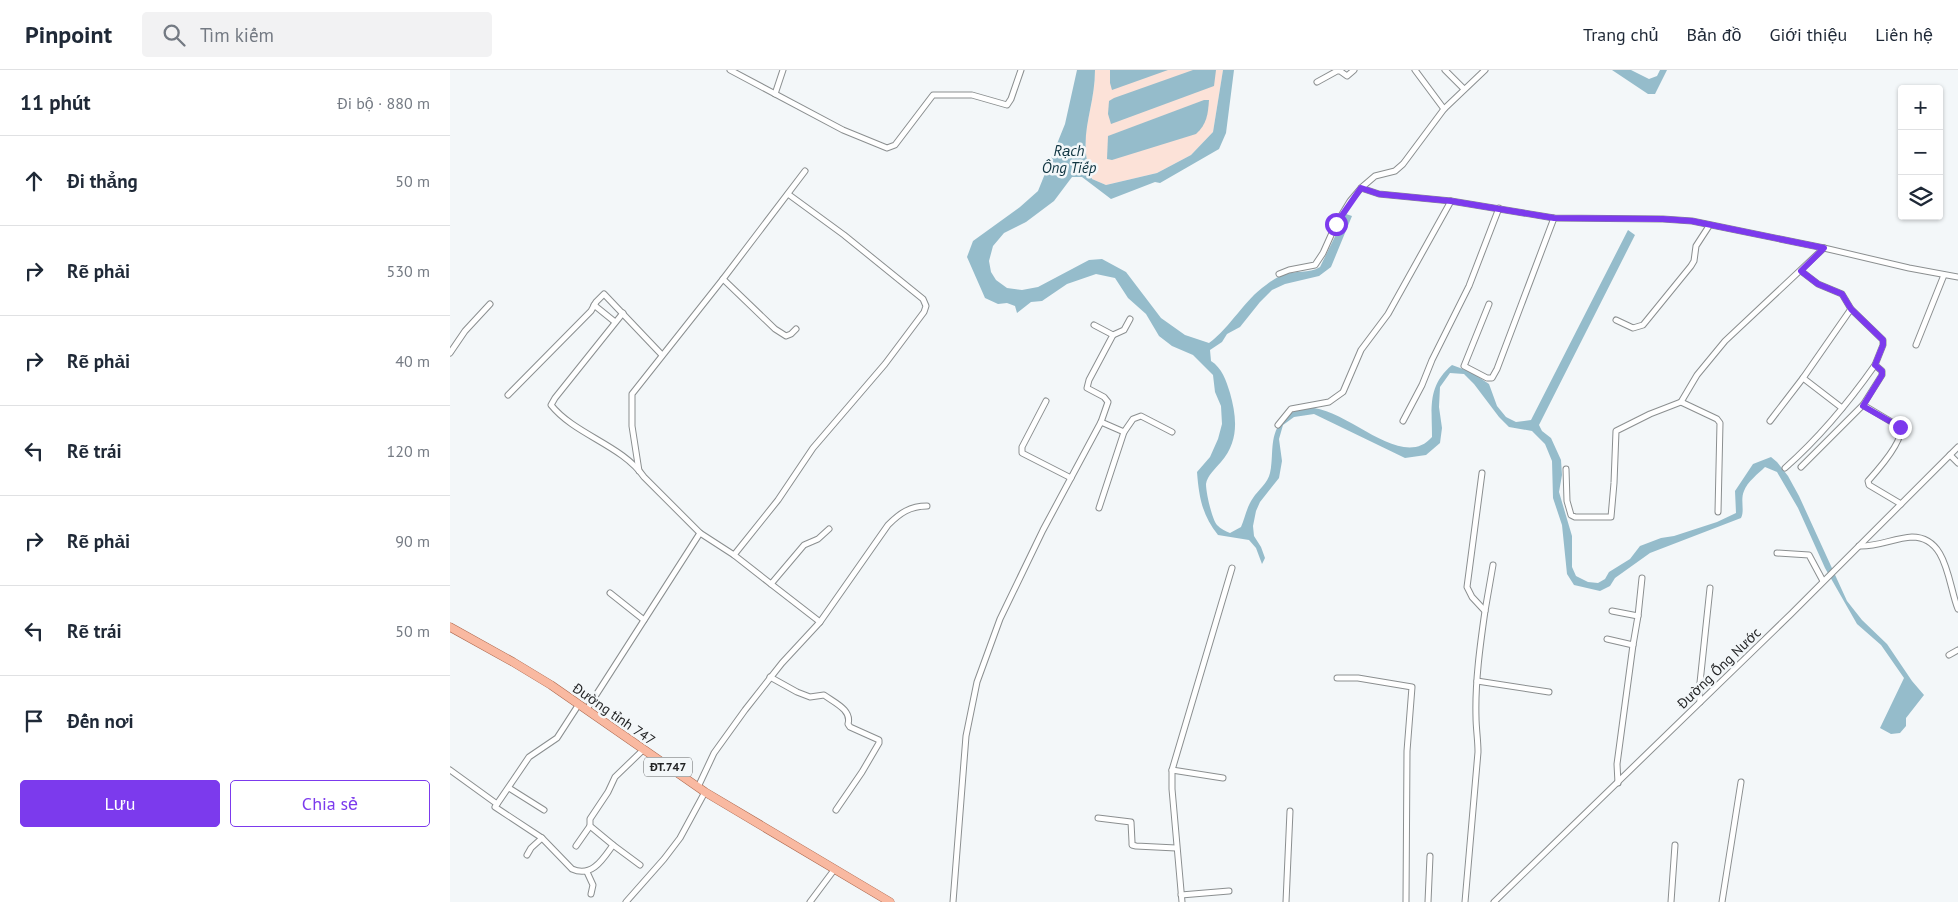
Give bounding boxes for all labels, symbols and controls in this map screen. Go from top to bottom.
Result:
search box [142,12,492,57]
text: Pinpoint [25,19,112,50]
icon: search [160,21,188,49]
text: Tìm kiếm [200,23,274,47]
text: Trang chủ [1583,23,1659,46]
text: Bản đồ [1687,23,1741,46]
text: Giới thiệu [1769,23,1847,46]
text: Liên hệ [1875,23,1933,46]
map controls [1898,85,1943,220]
button: + [1898,85,1943,130]
text: 11 phút [20,89,91,116]
text: Đi bộ · 880 m [337,93,430,113]
button: − [1898,130,1943,175]
water label: Rạch Ông Tiếp [1042,141,1097,177]
icon: ahead [20,167,48,195]
text: Đi thẳng [67,169,138,193]
text: 50 m [395,171,430,191]
button: layers [1898,175,1943,220]
route start [1325,213,1348,236]
icon: right [20,257,48,285]
text: Rẽ phải [67,259,130,283]
text: 530 m [387,261,430,281]
icon: right [20,347,48,375]
text: Rẽ phải [67,349,130,373]
text: 40 m [395,351,430,371]
route end [1889,416,1912,439]
icon: left [20,437,48,465]
text: Rẽ trái [67,439,122,463]
text: 120 m [387,441,430,461]
icon: right [20,527,48,555]
text: Rẽ phải [67,529,130,553]
text: 90 m [395,531,430,551]
icon: left [20,617,48,645]
text: Rẽ trái [67,619,122,643]
text: 50 m [395,621,430,641]
street label: Đường Ống Nước [1673,624,1765,713]
street label: Đường tỉnh 747 [569,678,659,749]
icon: arrive [20,707,48,735]
text: Đến nơi [67,709,134,733]
road number: ĐT.747 [644,758,692,776]
button: Lưu [20,780,220,827]
button: Chia sẻ [230,780,430,827]

